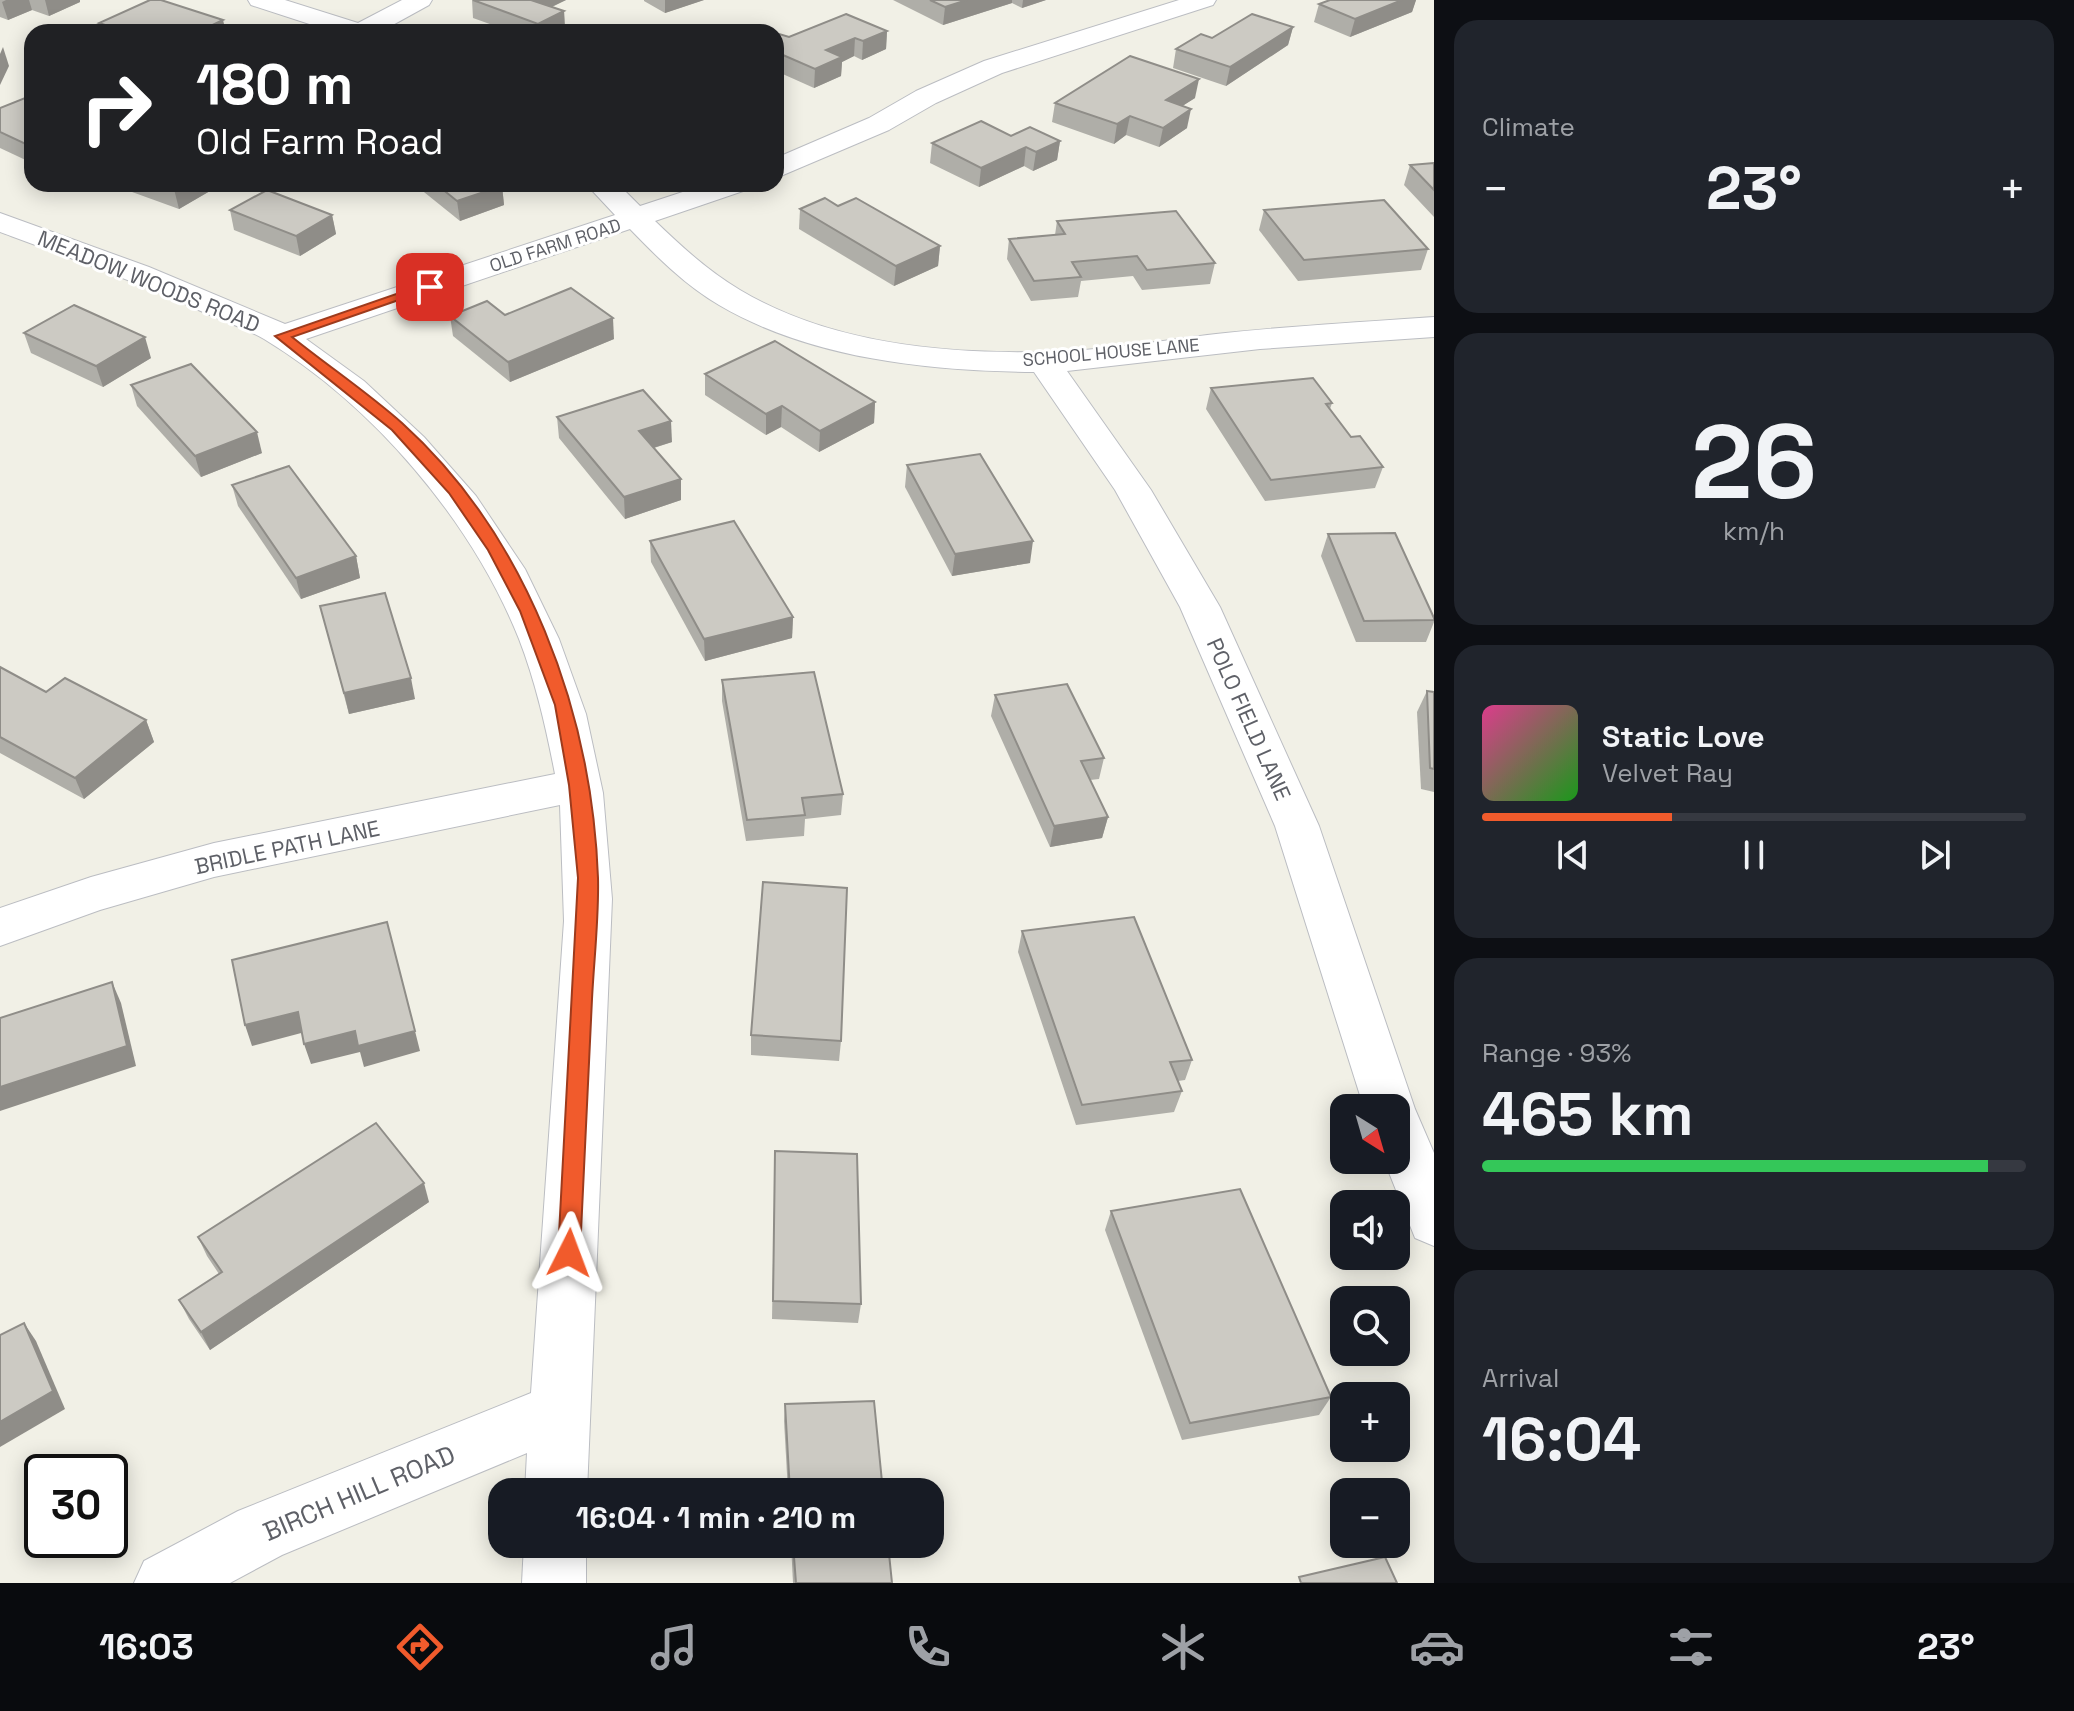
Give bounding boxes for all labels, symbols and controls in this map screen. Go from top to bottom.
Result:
text: 180 m [196,49,353,120]
icon: right [64,56,168,160]
text: Climate [1482,110,1575,144]
text: Old Farm Road [196,119,443,165]
text: 23° [1706,150,1802,227]
text: − [1482,161,1509,217]
text: + [1999,161,2026,217]
street label: OLD FARM ROAD [486,213,624,277]
street label: MEADOW WOODS ROAD [34,224,264,338]
pin [396,253,464,321]
icon: arrive [408,265,452,309]
street label: SCHOOL HOUSE LANE [1022,333,1200,371]
text: 26 [1691,396,1817,528]
text: km/h [1723,514,1785,548]
street label: POLO FIELD LANE [1201,634,1297,804]
text: Static Love [1602,717,1765,756]
text: Velvet Ray [1602,756,1733,790]
street label: BRIDLE PATH LANE [192,814,382,880]
icon: previous [1551,833,1595,877]
icon: pause [1732,833,1776,877]
icon: next [1913,833,1957,877]
text: Range · 93% [1482,1036,1631,1070]
text: 465 km [1482,1076,1694,1153]
north arrow [1330,1094,1410,1174]
map controls [1330,1094,1410,1558]
button: sound [1330,1190,1410,1270]
position arrow [527,1211,611,1295]
button: search [1330,1286,1410,1366]
text: Arrival [1482,1361,1559,1395]
button: + [1330,1382,1410,1462]
text: 16:04 [1482,1401,1641,1478]
street label: BIRCH HILL ROAD [258,1437,460,1549]
speed limit sign: 30 [24,1454,128,1558]
button: − [1330,1478,1410,1558]
text: 16:04 · 1 min · 210 m [576,1498,856,1537]
icon: directions [392,1619,448,1675]
icon: music [646,1619,702,1675]
icon: phone [900,1619,956,1675]
icon: climate [1155,1619,1211,1675]
icon: car [1409,1619,1465,1675]
icon: filters [1663,1619,1719,1675]
text: 16:03 [99,1624,194,1670]
text: 23° [1917,1624,1975,1670]

